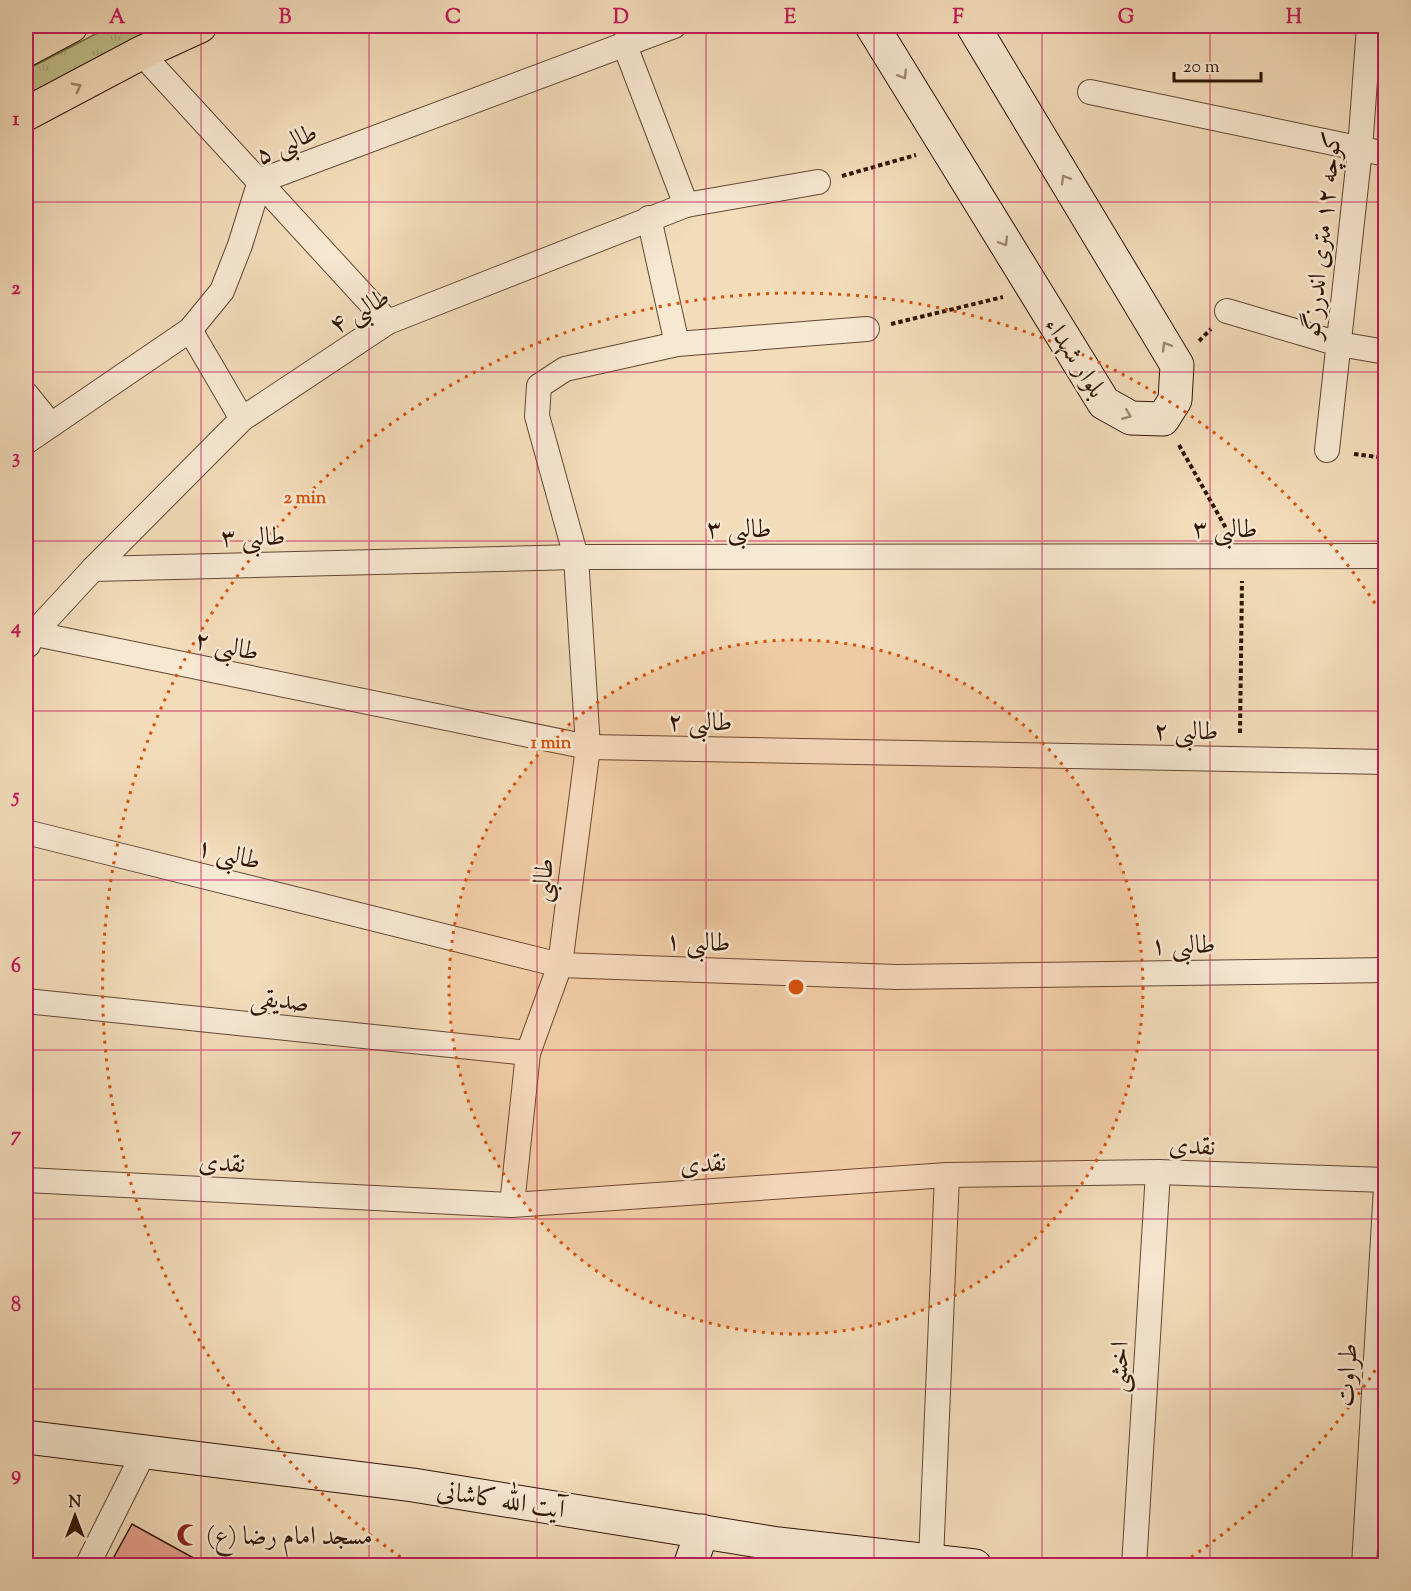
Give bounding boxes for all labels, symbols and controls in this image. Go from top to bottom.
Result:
text: A [109,4,126,33]
text: B [279,4,292,33]
text: C [445,4,461,33]
text: D [613,4,629,33]
text: E [784,4,797,33]
text: F [952,4,964,33]
text: G [1118,4,1135,33]
text: H [1286,4,1302,33]
scale bar [1174,45,1261,83]
text: 20 m [1183,55,1220,81]
one-way arrow [895,69,907,79]
one-way arrow [71,83,81,94]
text: 1 [13,106,20,135]
street label: طالبی ۵ [250,115,324,175]
street label: کوچه ۱۲ متری اندرزگو [1294,130,1353,344]
one-way arrow [1061,175,1072,185]
one-way arrow [996,236,1008,246]
text: 2 [11,275,21,304]
street label: طالبی ۴ [323,280,398,344]
street label: بلوار شهداء [1034,311,1114,406]
one-way arrow [1161,342,1173,352]
one-way arrow [1122,407,1132,420]
text: 3 [12,444,20,473]
text: 2 min [284,486,327,512]
street label: طالبی ۳ [707,512,771,549]
street label: طالبی ۳ [1193,512,1257,549]
street label: طالبی ۳ [220,519,286,558]
text: 4 [10,614,21,643]
street label: طالبی ۲ [191,623,262,672]
street label: طالبی ۲ [667,704,733,743]
street label: طالبی ۲ [1153,713,1219,752]
text: 1 min [531,731,572,757]
text: 5 [11,783,20,812]
street label: طالبی ۱ [192,830,264,881]
street label: طالبی [523,856,566,904]
street label: طالبی ۱ [665,924,731,963]
street label: طالبی ۱ [1150,927,1216,966]
text: 6 [11,953,21,982]
centre of rings [786,977,806,997]
street label: صدیقی [249,980,311,1023]
text: 7 [11,1122,22,1151]
street label: نقدی [1168,1128,1216,1167]
street label: نقدی [197,1145,246,1184]
street label: نقدی [678,1145,728,1186]
text: 8 [11,1292,21,1321]
street label: اخشی [1101,1340,1140,1394]
street label: طراوت [1328,1342,1369,1408]
text: 9 [11,1461,21,1490]
street label: آیت الله کاشانی [434,1469,570,1530]
north arrow [45,1486,105,1546]
text: N [69,1492,82,1515]
place label: مسجد امام رضا (ع) [206,1519,373,1558]
mosque icon: مسجد امام رضا (ع) [175,1522,201,1548]

